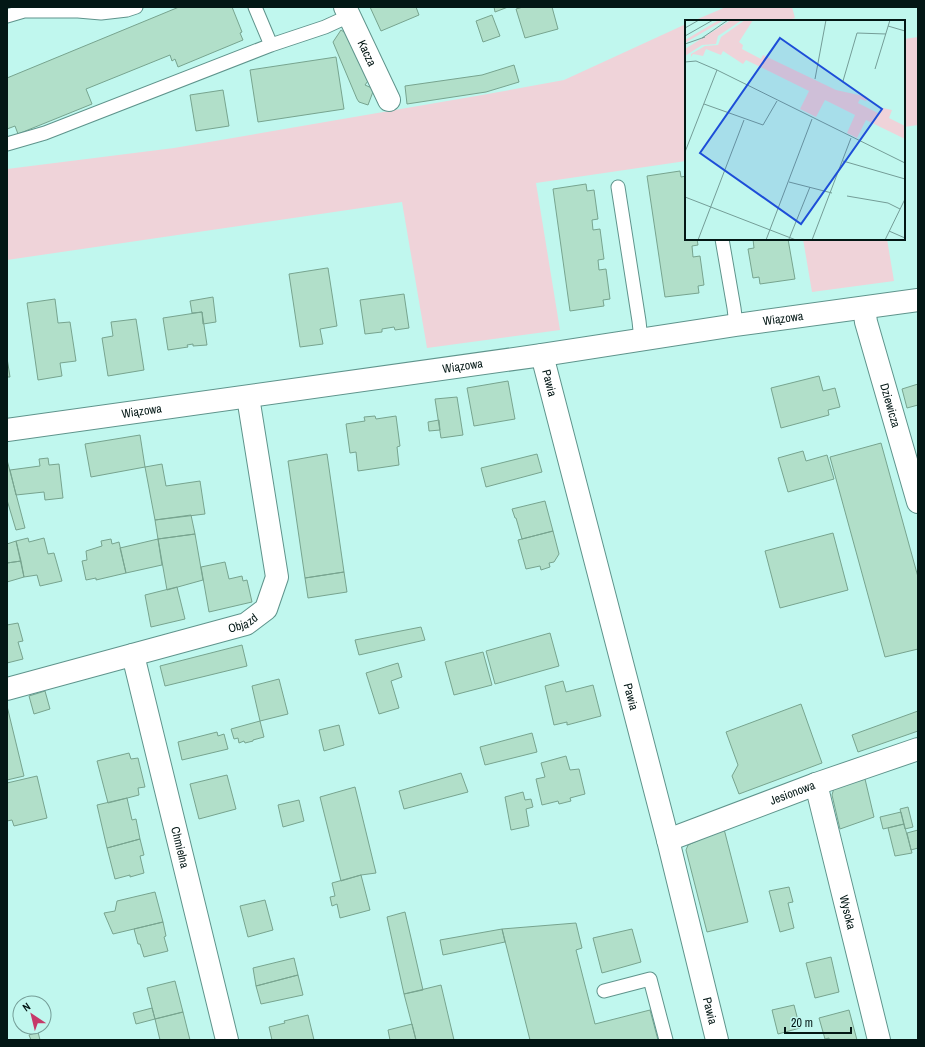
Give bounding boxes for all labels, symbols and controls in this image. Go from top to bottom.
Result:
inset map [685,20,905,240]
street label: Kacza [354,37,380,69]
street label: Wiązowa [762,308,805,329]
street label: Wiązowa [441,355,484,377]
street label: Pawia [538,368,561,399]
street label: Dziewicza [876,381,904,430]
street label: Wiązowa [121,400,163,422]
street label: Objazd [226,610,261,637]
street label: Pawia [620,681,642,712]
street label: Jesionowa [768,777,818,809]
street label: Chmielna [167,825,193,870]
street label: Wysoka [836,893,860,932]
north arrow [12,995,52,1035]
street label: Pawia [699,996,721,1027]
text: N [20,999,33,1014]
scale bar [785,1009,851,1035]
text: 20 m [791,1015,813,1031]

